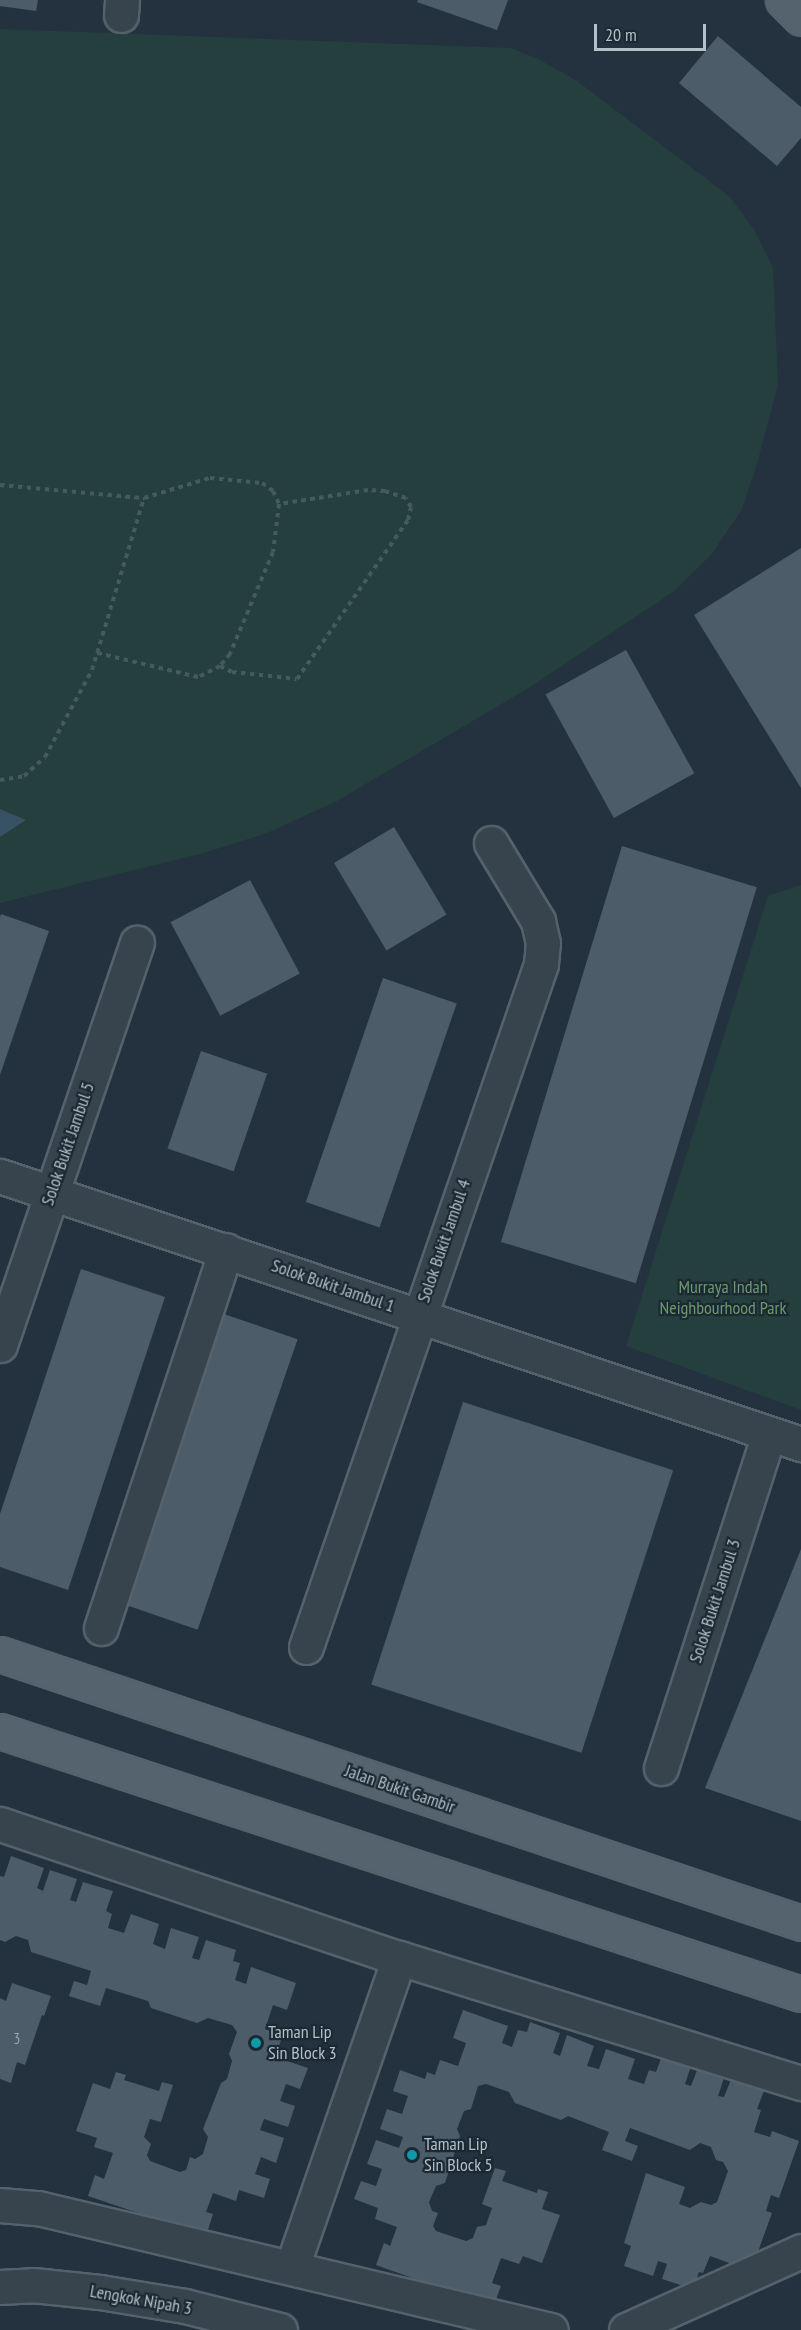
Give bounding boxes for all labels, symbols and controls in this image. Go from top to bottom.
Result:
scale bar [597,12,710,50]
text: 20 m [605,23,637,46]
street label: Solok Bukit Jambul 5 [37,1079,99,1209]
street label: Solok Bukit Jambul 4 [413,1176,475,1306]
street label: Solok Bukit Jambul 1 [268,1255,398,1317]
park label: Murraya Indah Neighbourhood Park [660,1277,786,1320]
street label: Solok Bukit Jambul 3 [685,1536,745,1666]
street label: Jalan Bukit Gambir [342,1760,458,1818]
place label: Taman Lip Sin Block 3 [268,2022,337,2064]
house number: 3 [14,2030,20,2048]
marker: Taman Lip Sin Block 3 [249,2036,263,2050]
place label: Taman Lip Sin Block 5 [424,2134,493,2176]
marker: Taman Lip Sin Block 5 [405,2148,419,2162]
street label: Lengkok Nipah 3 [88,2280,194,2320]

